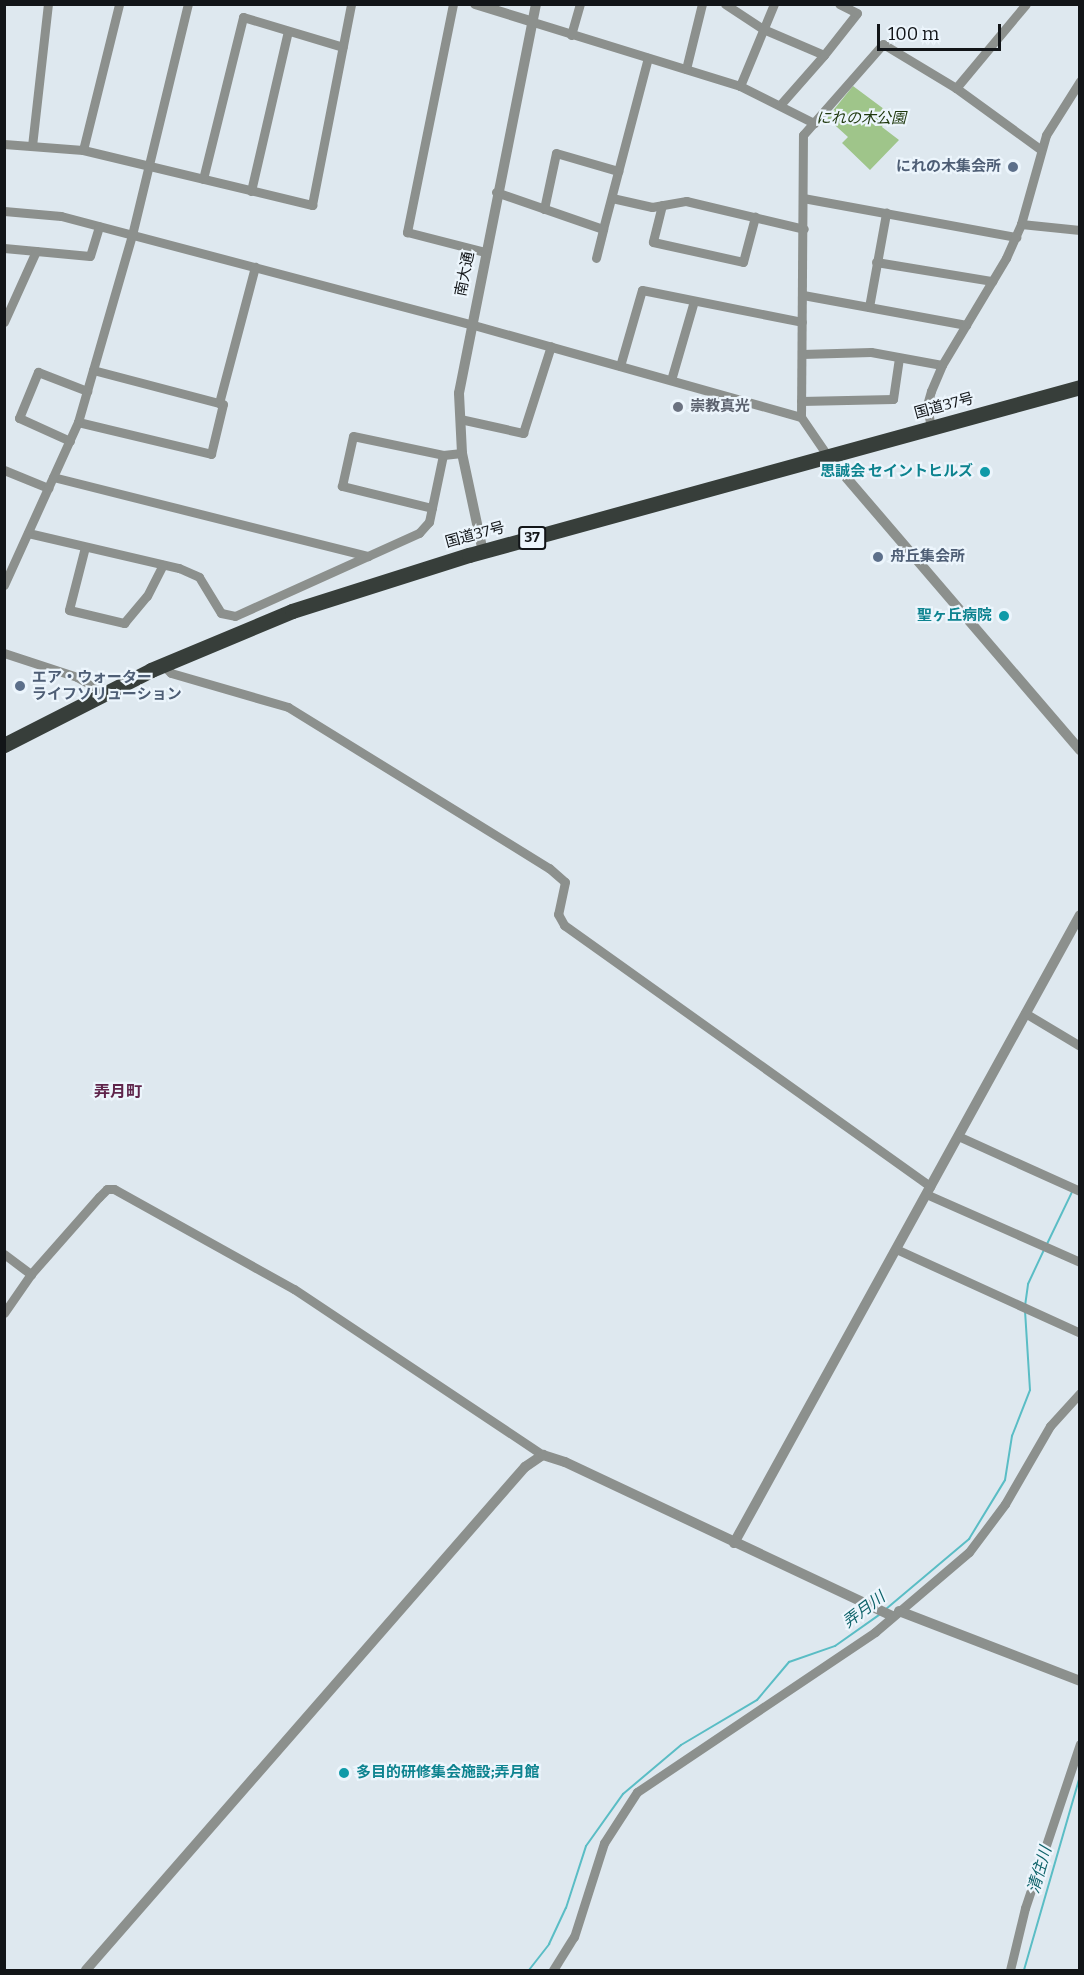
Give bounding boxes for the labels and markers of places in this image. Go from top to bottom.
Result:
place label: にれの木集会所 [896,158,1001,176]
marker: にれの木集会所 [1006,160,1020,174]
place label: 崇教真光 [690,398,750,416]
marker: 崇教真光 [671,400,685,414]
place label: 思誠会 セイントヒルズ [820,463,973,481]
marker: 思誠会 セイントヒルズ [978,465,992,479]
place label: 舟丘集会所 [890,548,965,566]
marker: 舟丘集会所 [871,550,885,564]
place label: 聖ヶ丘病院 [917,607,992,625]
marker: 聖ヶ丘病院 [997,609,1011,623]
place label: エア・ウォーター ライフソリューション [32,668,182,703]
marker: エア・ウォーター ライフソリューション [13,679,27,693]
place label: 多目的研修集会施設;弄月館 [356,1764,540,1782]
marker: 多目的研修集会施設;弄月館 [337,1766,351,1780]

